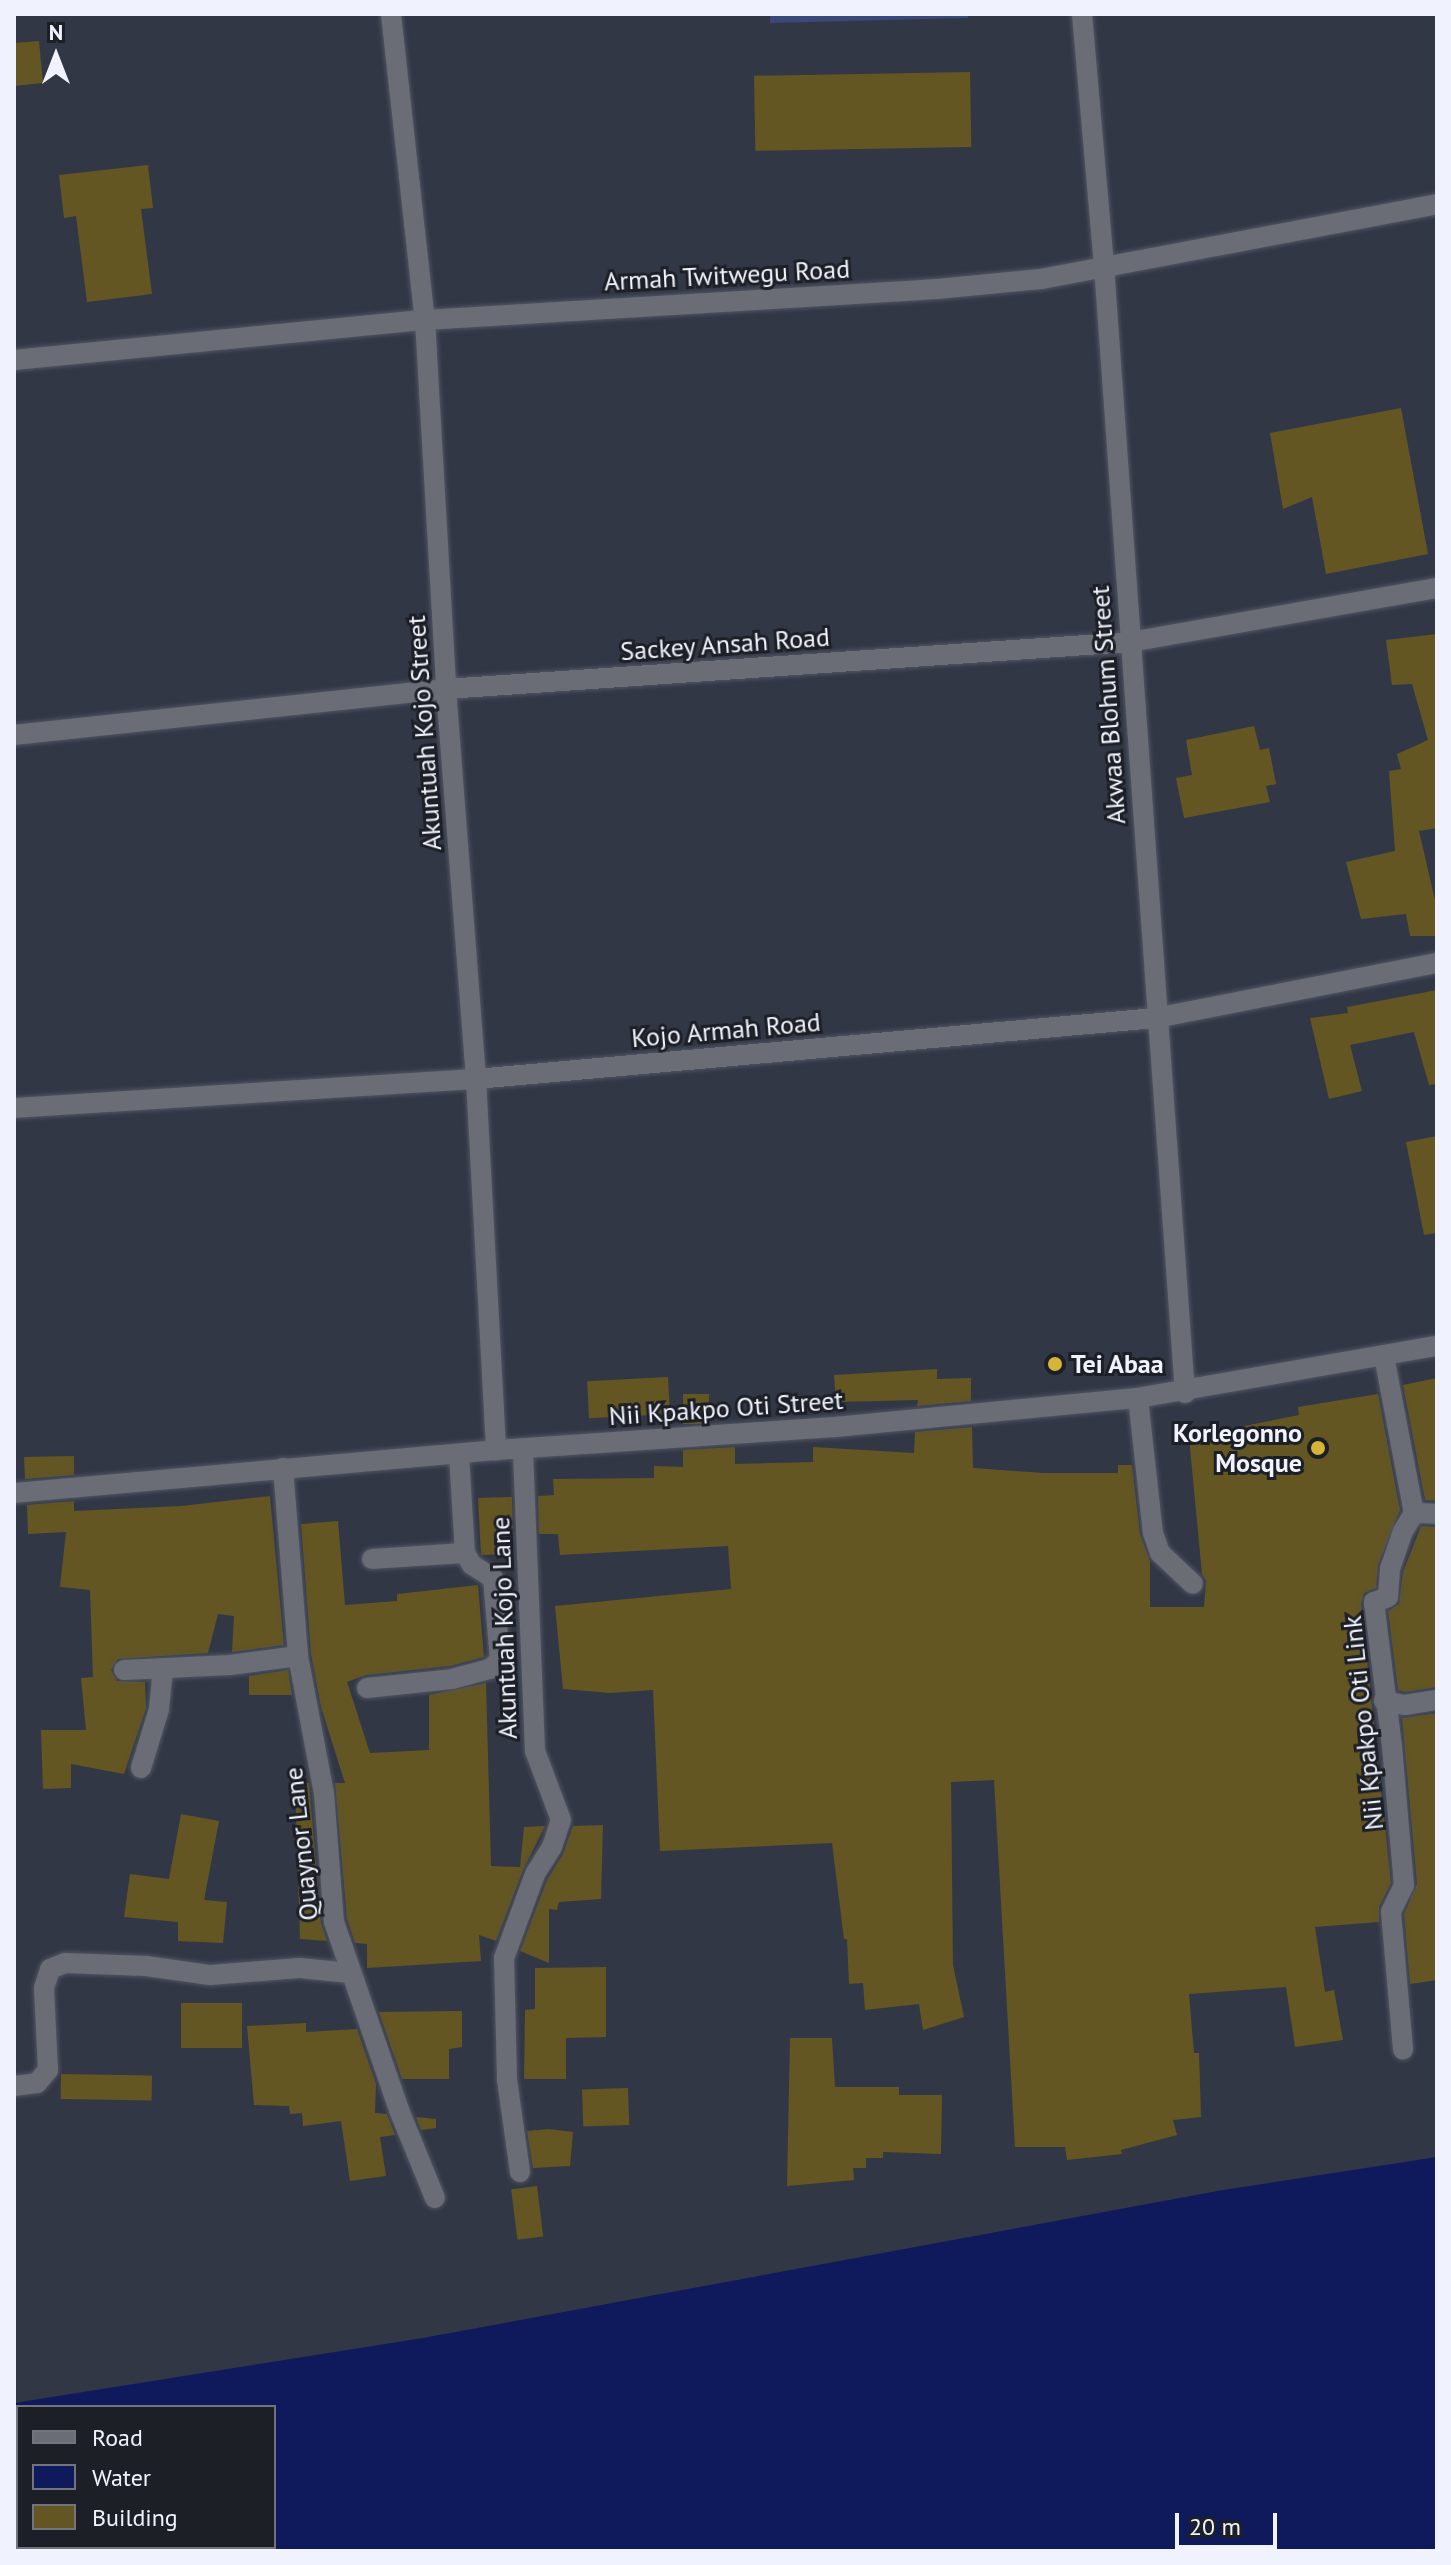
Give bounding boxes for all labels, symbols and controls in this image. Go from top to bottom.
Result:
north arrow [16,16,96,96]
text: N [49,18,63,46]
street label: Armah Twitwegu Road [603,253,851,297]
street label: Akwaa Blohum Street [1084,585,1132,825]
street label: Akuntuah Kojo Street [400,614,448,852]
street label: Sackey Ansah Road [618,621,832,667]
street label: Kojo Armah Road [630,1006,822,1054]
place label: Tei Abaa [1071,1348,1165,1380]
marker: Tei Abaa [1046,1355,1064,1373]
street label: Nii Kpakpo Oti Street [608,1384,844,1432]
place label: Korlegonno Mosque [1173,1417,1302,1478]
marker: Korlegonno Mosque [1309,1439,1327,1457]
street label: Akuntuah Kojo Lane [485,1516,523,1740]
street label: Nii Kpakpo Oti Link [1336,1614,1390,1832]
street label: Quaynor Lane [277,1766,325,1922]
legend [16,2405,276,2549]
text: Road [92,2422,143,2453]
text: Water [92,2462,151,2493]
scale bar [1179,2497,1281,2547]
text: Building [92,2502,178,2533]
text: 20 m [1189,2511,1241,2542]

